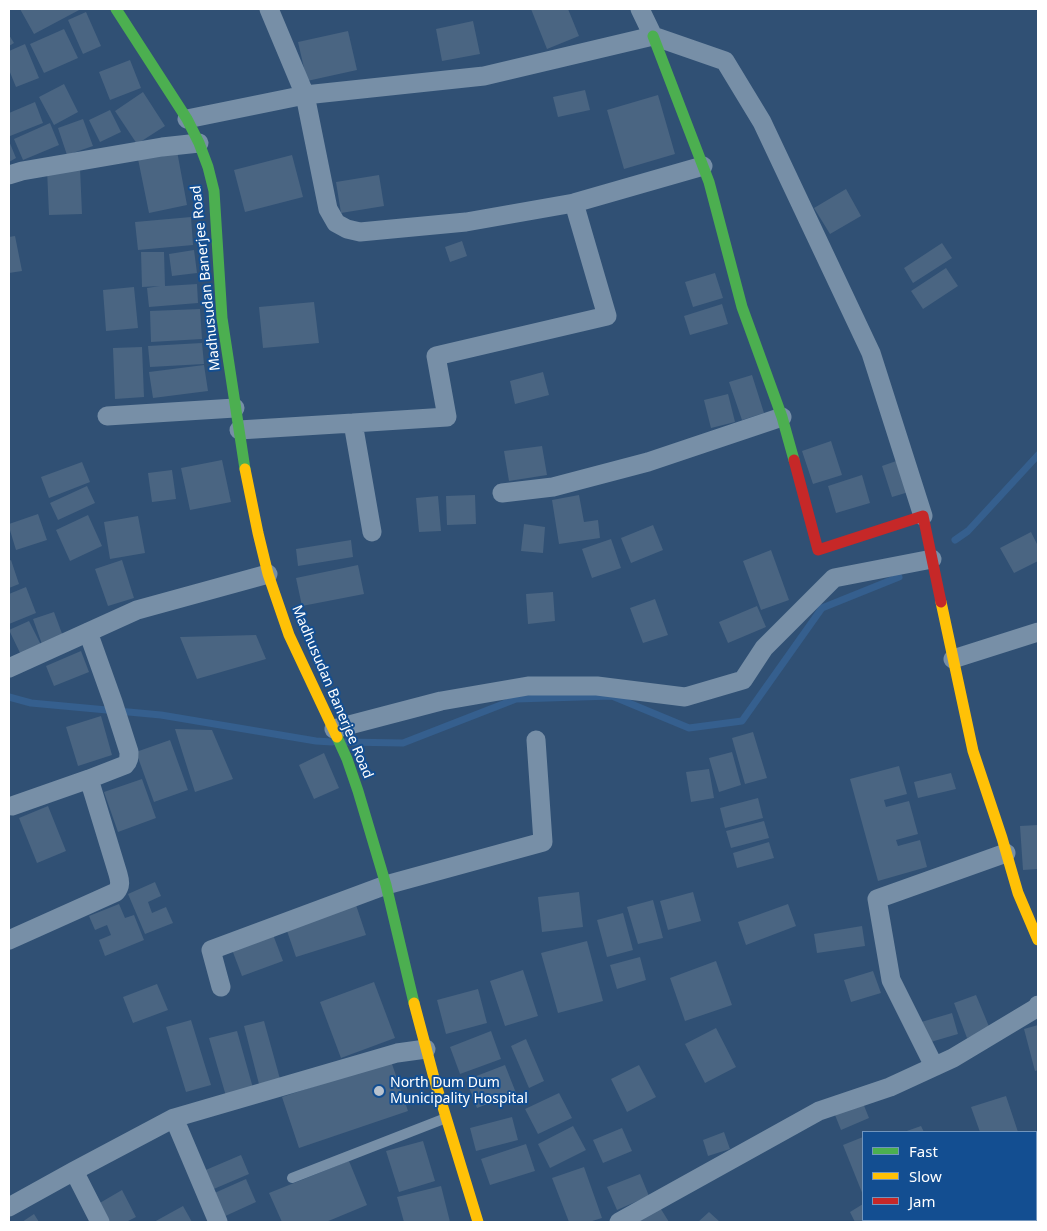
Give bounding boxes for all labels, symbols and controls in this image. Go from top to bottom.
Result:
street label: Madhusudan Banerjee Road [188,184,224,372]
street label: Madhusudan Banerjee Road [288,603,376,781]
place label: North Dum Dum Municipality Hospital [390,1075,528,1108]
marker: North Dum Dum Municipality Hospital [372,1084,386,1098]
legend [862,1131,1037,1221]
text: Fast [909,1141,938,1161]
text: Slow [909,1166,942,1186]
text: Jam [909,1191,936,1211]

